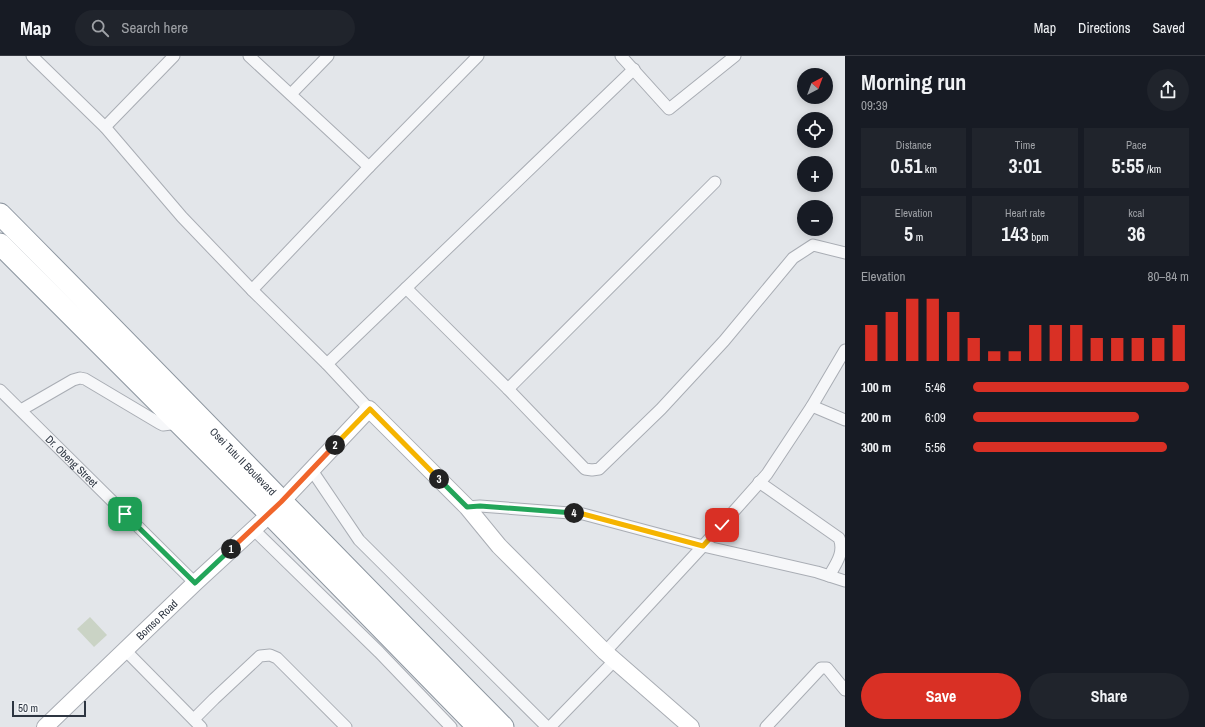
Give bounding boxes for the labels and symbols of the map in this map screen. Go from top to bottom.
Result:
north arrow [797,68,833,104]
street label: Osei Tutu II Boulevard [207,425,279,499]
street label: Dr. Obeng Street [43,432,101,490]
pin: 2 [325,435,345,455]
pin: 3 [429,469,449,489]
pin [108,497,142,531]
pin: 4 [564,503,584,523]
pin [705,508,739,542]
pin: 1 [221,539,241,559]
street label: Bomso Road [133,597,181,643]
scale bar [12,699,86,718]

